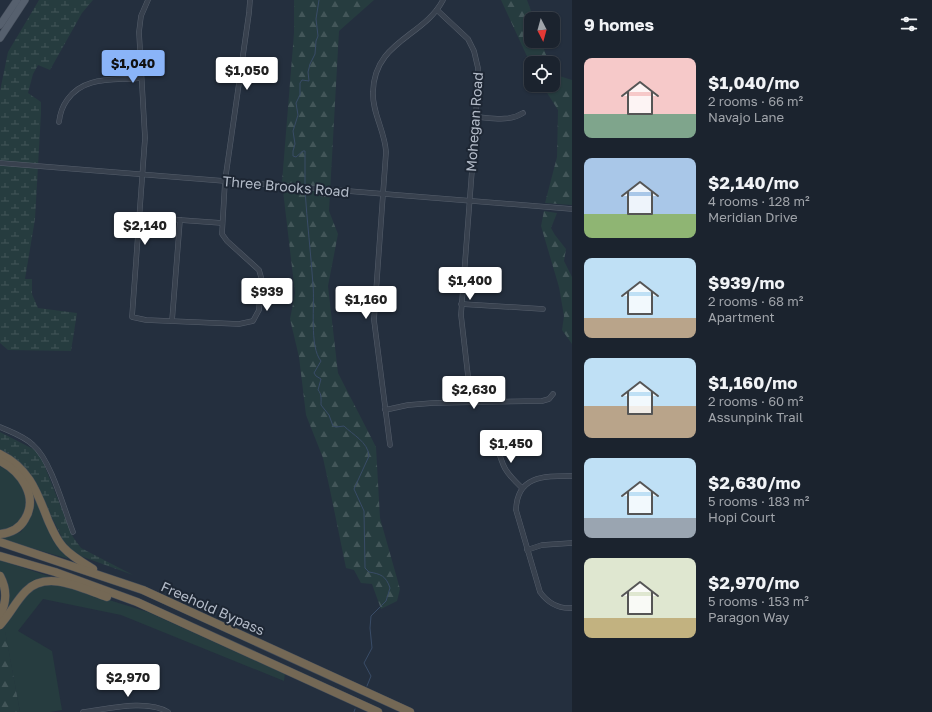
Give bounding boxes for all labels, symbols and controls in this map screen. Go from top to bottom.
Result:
north arrow [524,12,560,48]
map controls [524,12,560,92]
icon: filters [898,13,920,35]
text: 9 homes [584,14,654,35]
pin: $1,040 [100,50,166,84]
text: $1,040 [111,55,155,71]
button: locate [524,56,560,92]
pin: $1,050 [214,57,280,91]
text: $1,050 [225,62,269,78]
street label: Mohegan Road [462,71,486,173]
text: $1,040/mo [708,72,800,93]
icon: home [616,74,664,122]
text: 2 rooms · 66 m² [708,93,803,109]
text: Navajo Lane [708,109,784,125]
street label: Three Brooks Road [222,172,350,200]
text: $2,140/mo [708,172,799,193]
icon: home [616,174,664,222]
text: 4 rooms · 128 m² [708,193,810,209]
text: Meridian Drive [708,209,798,225]
pin: $2,140 [112,212,178,246]
text: $2,140 [123,217,167,233]
pin: $1,400 [437,267,503,301]
text: $1,400 [448,272,492,288]
text: $939/mo [708,272,785,293]
icon: home [616,274,664,322]
pin: $939 [243,278,291,312]
text: $939 [250,283,284,299]
pin: $1,160 [333,286,399,320]
text: $1,160 [345,291,387,307]
text: 2 rooms · 68 m² [708,293,803,309]
text: Apartment [708,309,775,325]
text: $1,160/mo [708,372,797,393]
icon: home [616,374,664,422]
pin: $2,630 [441,376,507,410]
text: $2,630 [451,381,497,397]
text: 2 rooms · 60 m² [708,393,804,409]
text: Assunpink Trail [708,409,803,425]
pin: $1,450 [478,430,544,464]
text: $1,450 [489,435,533,451]
text: $2,630/mo [708,472,801,493]
icon: home [616,474,664,522]
text: 5 rooms · 183 m² [708,493,809,509]
text: Hopi Court [708,509,775,525]
text: $2,970/mo [708,572,800,593]
icon: home [616,574,664,622]
street label: Freehold Bypass [158,577,268,639]
text: 5 rooms · 153 m² [708,593,809,609]
text: Paragon Way [708,609,789,625]
pin: $2,970 [95,664,161,698]
text: $2,970 [106,669,150,685]

